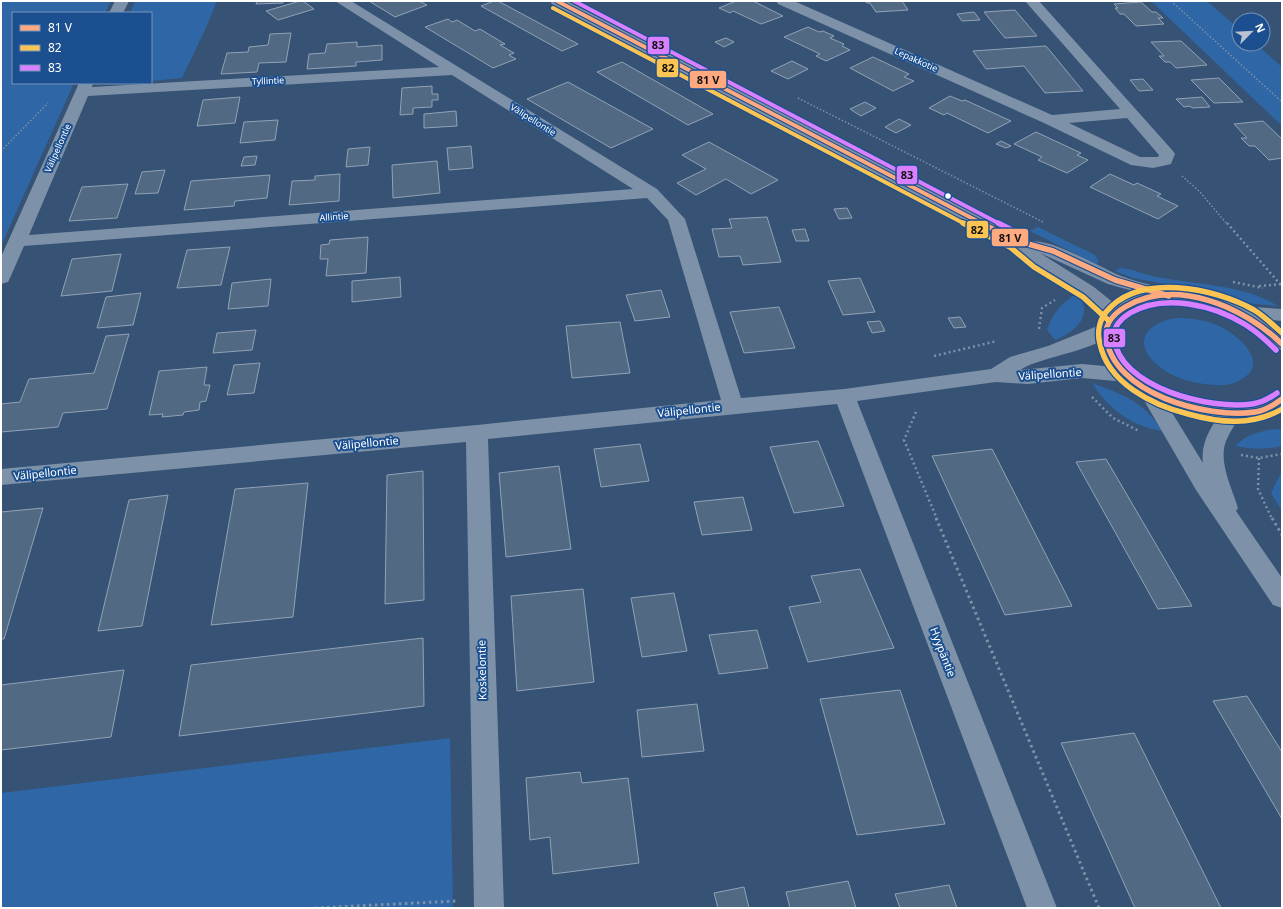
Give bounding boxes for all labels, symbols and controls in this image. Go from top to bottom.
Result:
legend [12,12,152,84]
north arrow [1231,12,1271,52]
text: 81 V [48,19,73,36]
text: N [1252,21,1269,35]
line badge: 83 [647,36,670,55]
text: 83 [652,37,664,52]
text: 82 [48,39,62,56]
street label: Lepakkotie [893,44,940,75]
line badge: 82 [656,58,679,78]
text: 83 [48,59,62,76]
text: 82 [662,60,674,75]
line badge: 81 V [689,70,727,89]
text: 81 V [697,72,720,87]
street label: Tyllintie [251,73,285,88]
street label: Välipellontie [508,100,559,139]
street label: Välipellontie [41,121,74,174]
line badge: 83 [896,165,918,185]
text: 83 [901,167,913,182]
unlabelled marker [943,191,953,201]
street label: Allintie [319,209,349,224]
line badge: 82 [966,220,989,239]
text: 82 [971,222,983,237]
line badge: 81 V [991,228,1029,247]
text: 81 V [999,230,1022,245]
line badge: 83 [1103,328,1126,348]
text: 83 [1108,330,1120,345]
street label: Välipellontie [1018,364,1082,383]
street label: Välipellontie [657,399,721,420]
street label: Välipellontie [335,432,399,453]
street label: Välipellontie [13,462,77,483]
street label: Hyypäntie [927,625,960,679]
street label: Koskelontie [473,640,490,700]

